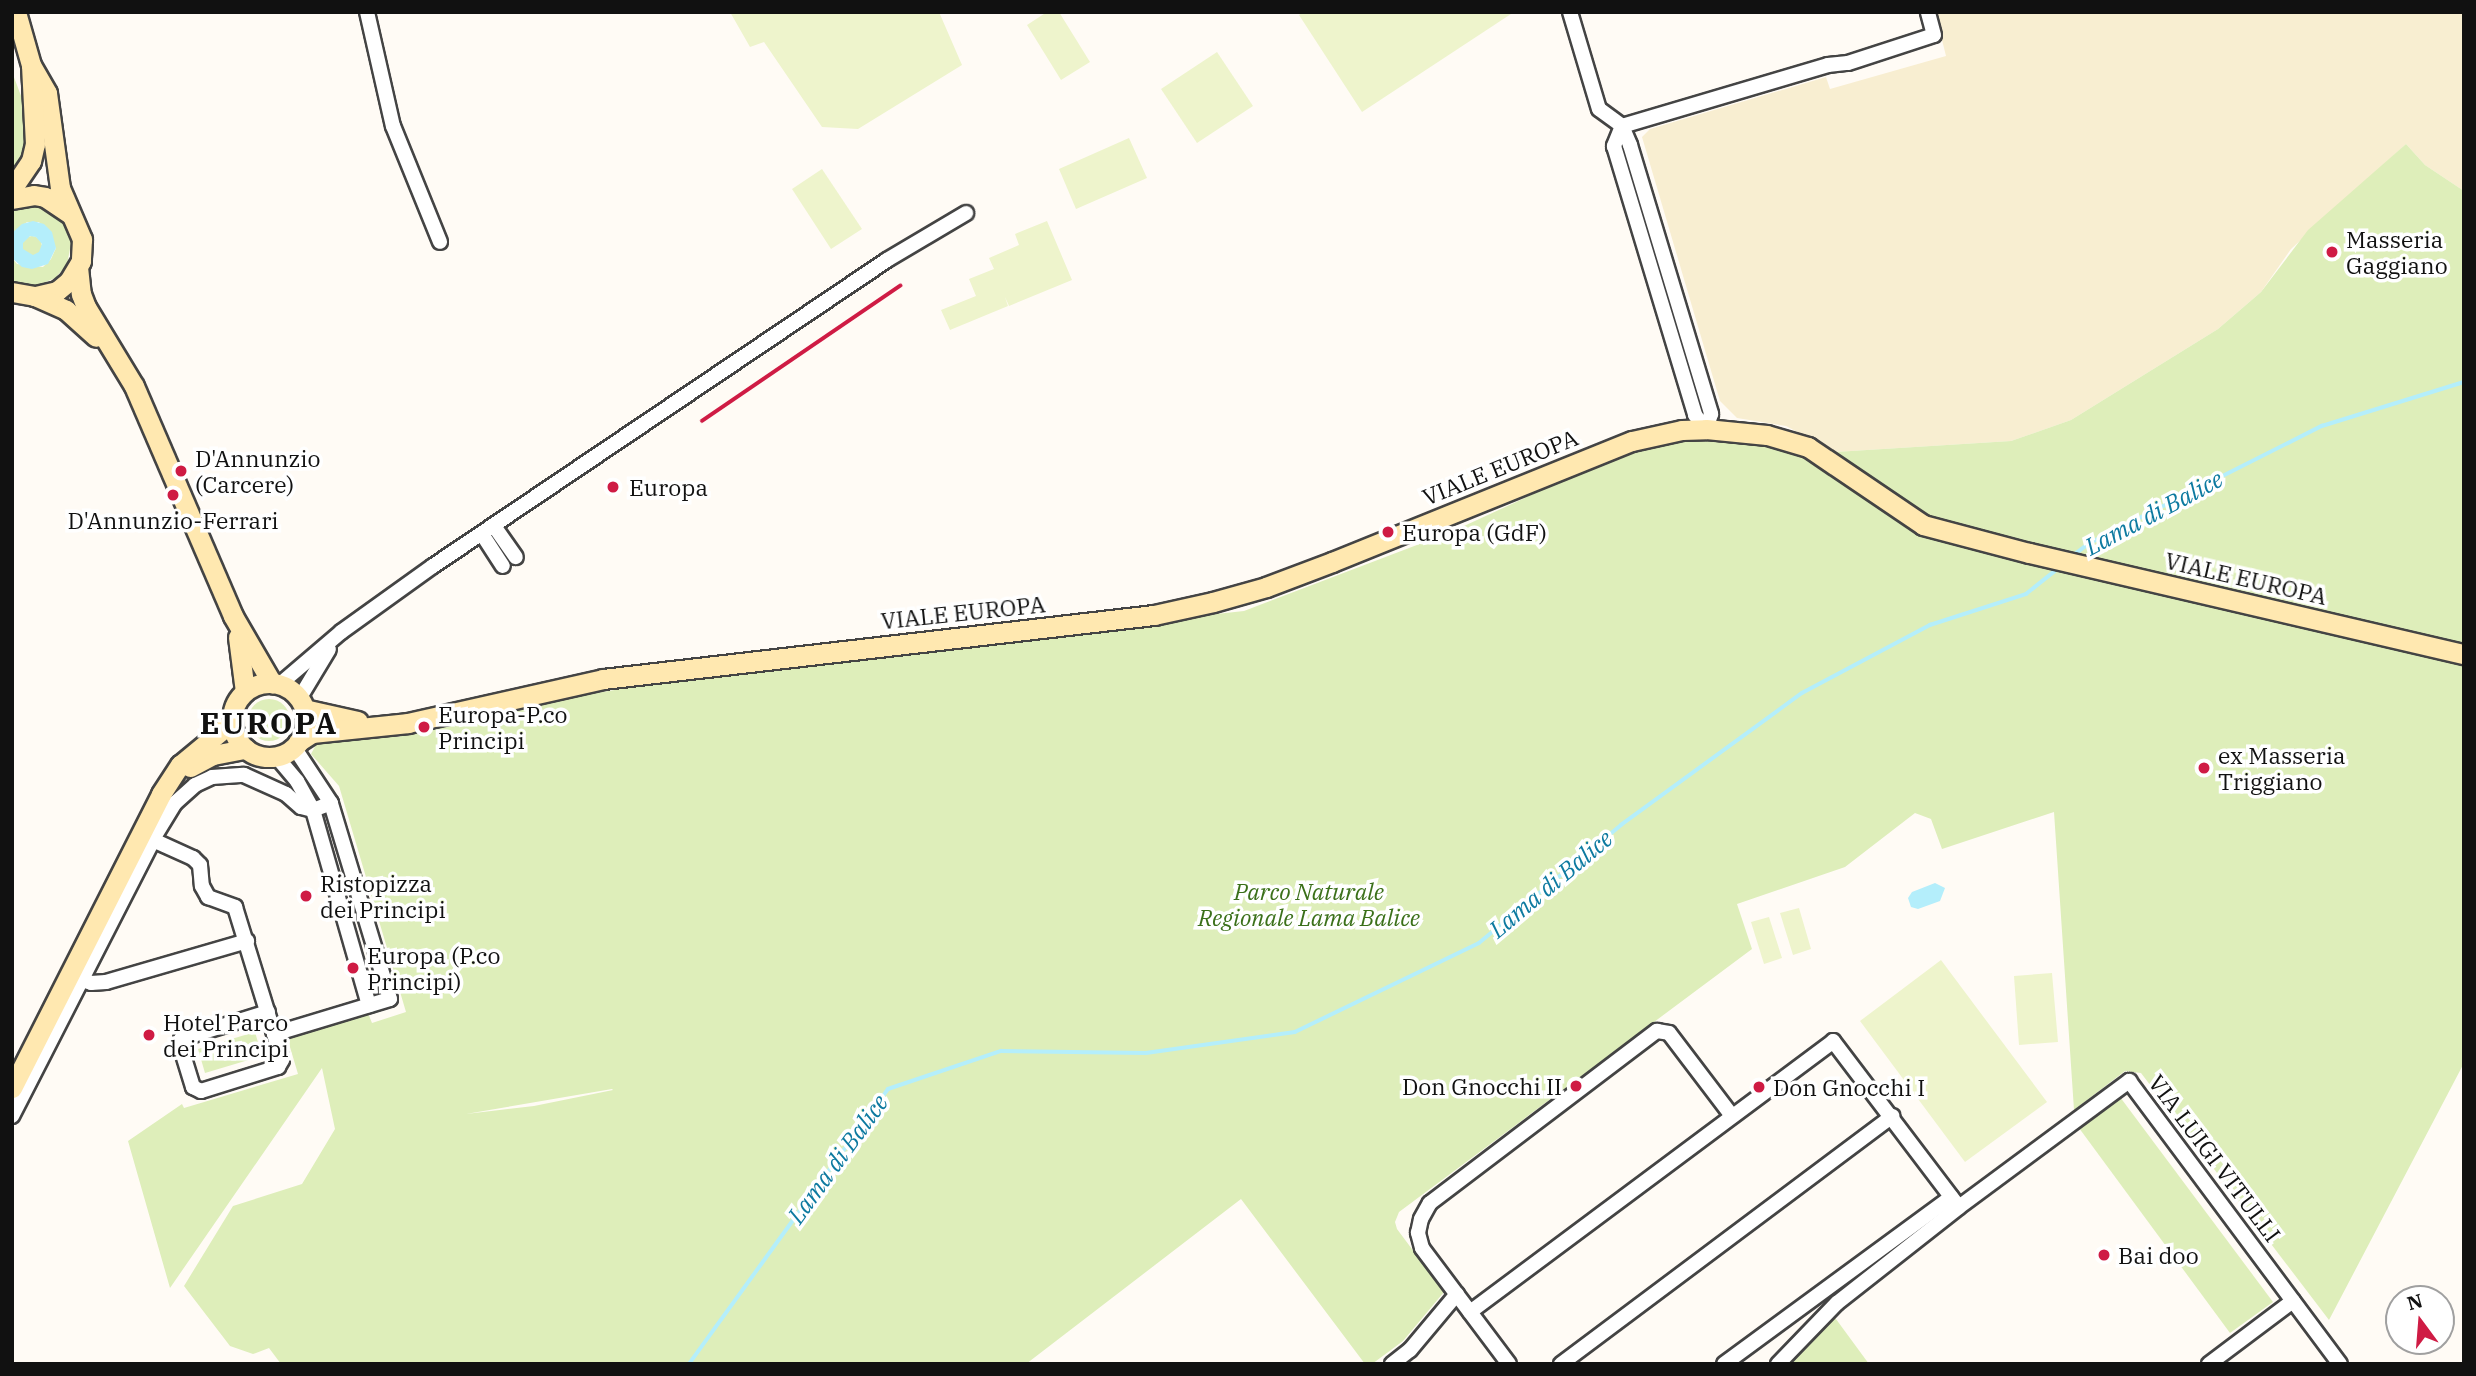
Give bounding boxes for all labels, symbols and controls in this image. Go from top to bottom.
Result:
place label: Masseria Gaggiano [2346,225,2448,279]
marker: Masseria Gaggiano [2324,244,2340,260]
street label: VIALE EUROPA [1418,423,1582,511]
place label: D'Annunzio (Carcere) [195,444,320,498]
marker: D'Annunzio (Carcere) [173,463,189,479]
water label: Lama di Balice [2080,465,2228,561]
place label: Europa [629,473,708,501]
marker: Europa [603,477,623,497]
marker: D'Annunzio-Ferrari [165,487,181,503]
place label: D'Annunzio-Ferrari [67,506,279,534]
place label: Europa (GdF) [1402,518,1547,546]
marker: Europa (GdF) [1380,524,1396,540]
street label: VIALE EUROPA [2162,546,2330,610]
street label: VIALE EUROPA [879,590,1047,634]
place label: Europa-P.co Principi [438,700,568,754]
district label: EUROPA [200,705,338,741]
marker: Europa-P.co Principi [416,719,432,735]
place label: ex Masseria Triggiano [2218,741,2346,795]
marker: ex Masseria Triggiano [2196,760,2212,776]
water label: Lama di Balice [1483,824,1619,944]
place label: Ristopizza dei Principi [320,869,446,923]
park label: Parco Naturale Regionale Lama Balice [1198,877,1420,931]
marker: Ristopizza dei Principi [298,888,314,904]
place label: Europa (P.co Principi) [367,941,500,995]
marker: Europa (P.co Principi) [345,960,361,976]
place label: Hotel Parco dei Principi [163,1008,289,1062]
marker: Hotel Parco dei Principi [141,1027,157,1043]
street label: VIA LUIGI VITULLI [2143,1069,2287,1247]
place label: Don Gnocchi II [1402,1072,1562,1100]
place label: Don Gnocchi I [1773,1073,1925,1101]
marker: Don Gnocchi II [1568,1078,1584,1094]
marker: Don Gnocchi I [1751,1079,1767,1095]
water label: Lama di Balice [782,1089,894,1229]
place label: Bai doo [2118,1241,2199,1269]
marker: Bai doo [2096,1247,2112,1263]
north arrow [2385,1285,2455,1355]
text: N [2404,1288,2425,1315]

